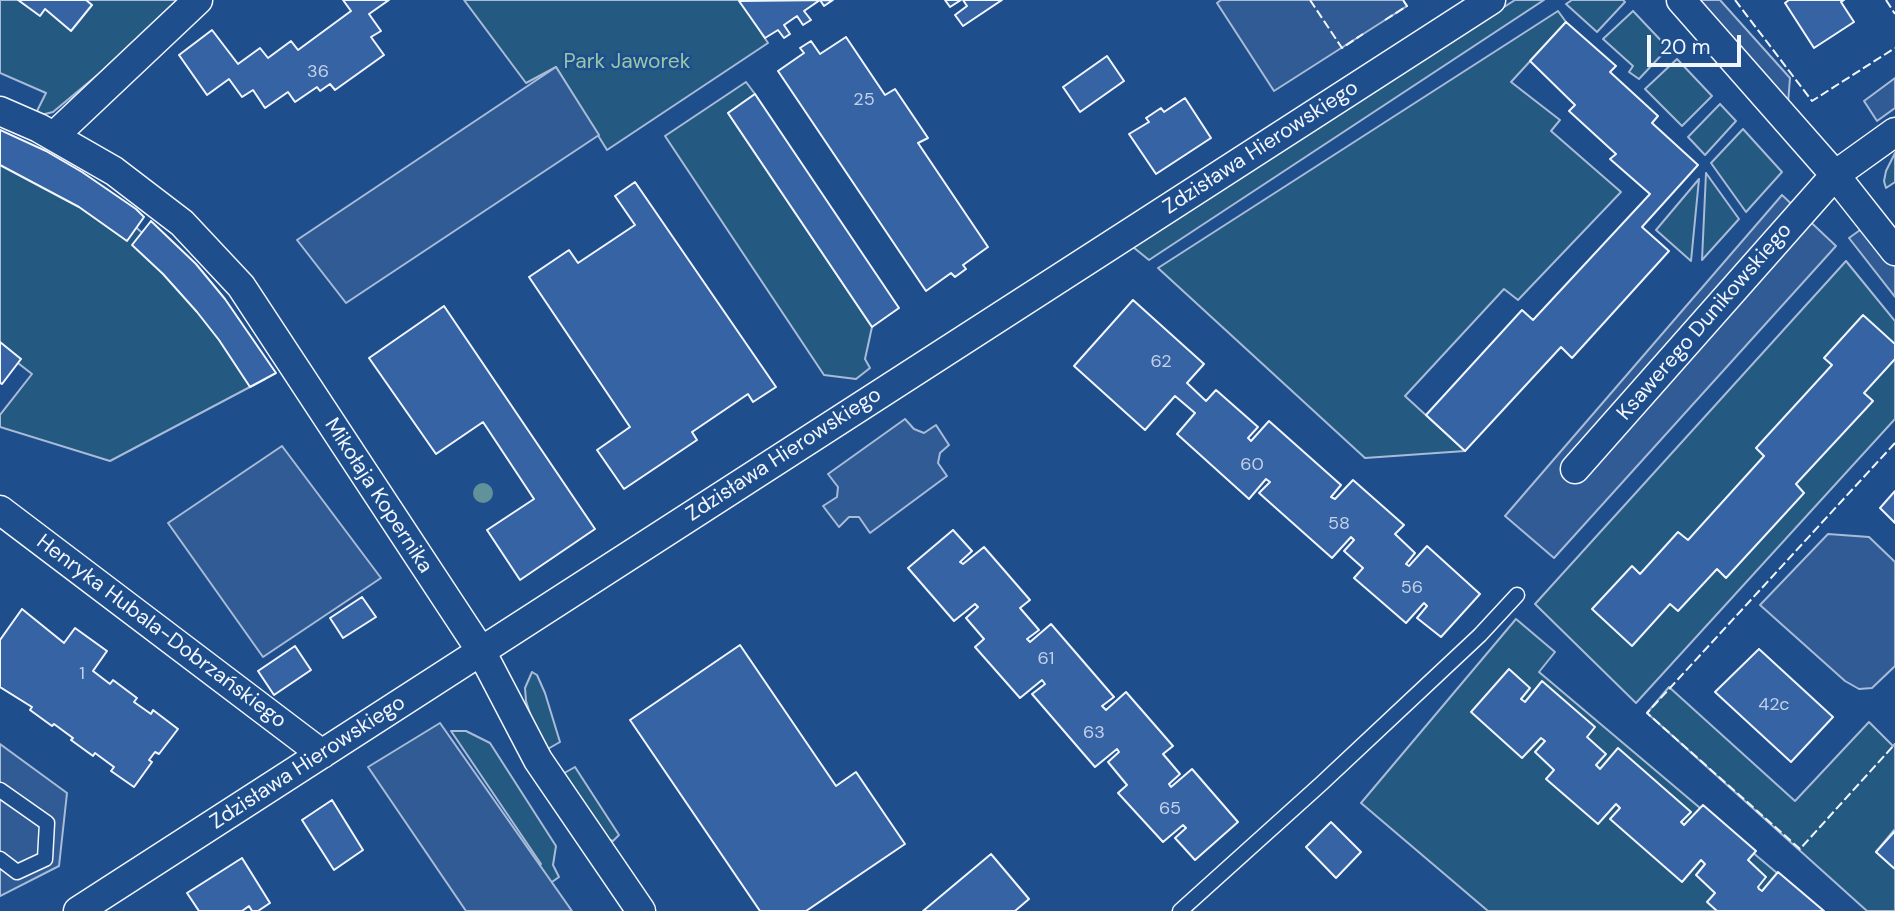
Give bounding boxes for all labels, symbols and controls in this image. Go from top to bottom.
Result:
scale bar [1650,21,1744,65]
text: 20 m [1660,33,1711,61]
park label: Park Jaworek [564,49,690,75]
house number: 36 [307,61,329,83]
street label: Zdzisława Hierowskiego [1159,76,1363,220]
house number: 25 [853,89,875,111]
street label: Ksawerego Dunikowskiego [1612,218,1798,426]
house number: 62 [1150,351,1172,373]
street label: Zdzisława Hierowskiego [682,383,886,527]
street label: Mikołaja Kopernika [319,414,437,578]
house number: 60 [1240,454,1264,476]
house number: 58 [1328,513,1350,535]
street label: Henryka Hubala-Dobrzańskiego [31,530,291,734]
house number: 56 [1401,577,1423,599]
house number: 61 [1038,648,1054,670]
house number: 1 [79,663,85,685]
street label: Zdzisława Hierowskiego [206,691,410,835]
house number: 42c [1758,694,1790,716]
house number: 63 [1083,722,1105,744]
house number: 65 [1159,798,1181,820]

